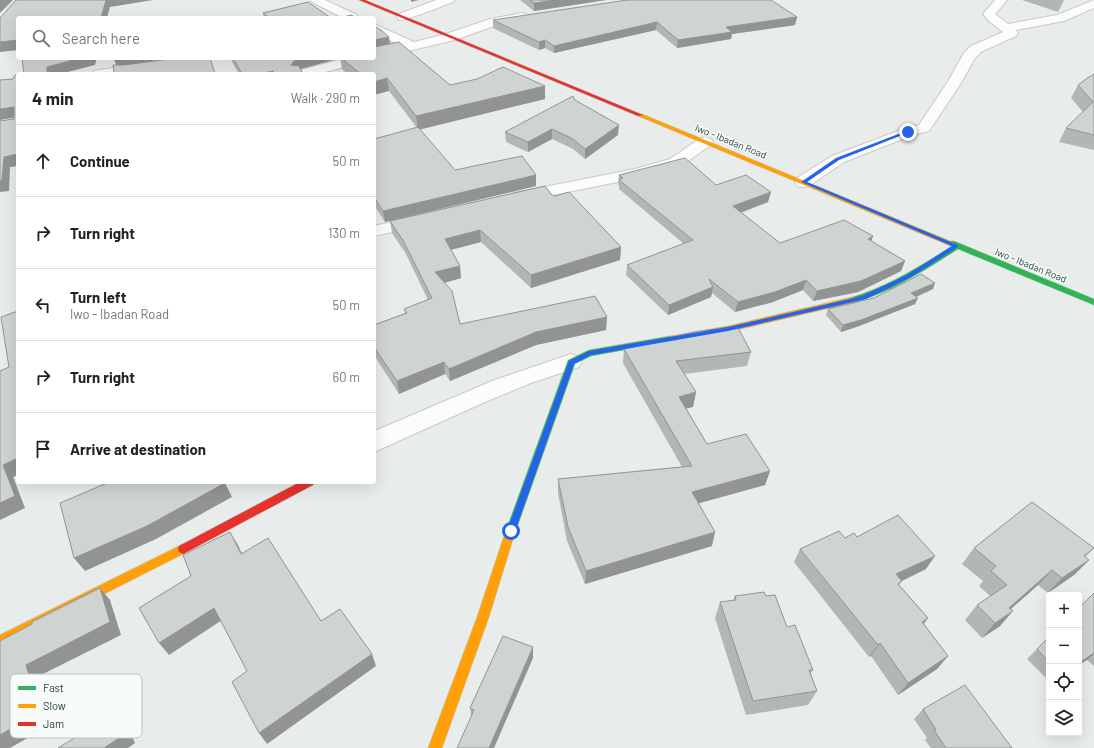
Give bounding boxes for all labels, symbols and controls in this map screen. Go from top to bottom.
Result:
search box [16,16,376,60]
icon: search [30,27,52,49]
text: Search here [62,29,140,47]
text: 4 min [32,88,74,108]
text: Walk · 290 m [291,90,360,106]
street label: Iwo - Ibadan Road [693,121,769,161]
route end [899,123,917,141]
icon: ahead [32,150,54,172]
text: Continue [70,152,130,170]
text: 50 m [333,153,360,169]
icon: right [32,222,54,244]
text: Turn right [70,224,135,242]
text: 130 m [328,225,360,241]
street label: Iwo - Ibadan Road [993,245,1069,285]
text: Turn left [70,288,126,306]
icon: left [32,294,54,316]
text: 50 m [333,297,360,313]
text: Iwo - Ibadan Road [70,306,169,322]
icon: right [32,366,54,388]
text: Turn right [70,368,135,386]
text: 60 m [333,369,360,385]
icon: arrive [32,438,54,460]
text: Arrive at destination [70,440,206,458]
route start [502,522,520,540]
map controls [1046,592,1082,736]
button: + [1046,592,1082,628]
button: − [1046,628,1082,664]
button: locate [1046,664,1082,700]
legend [10,674,142,738]
text: Fast [43,681,64,694]
text: Slow [43,699,66,712]
button: layers [1046,700,1082,736]
text: Jam [43,717,64,730]

